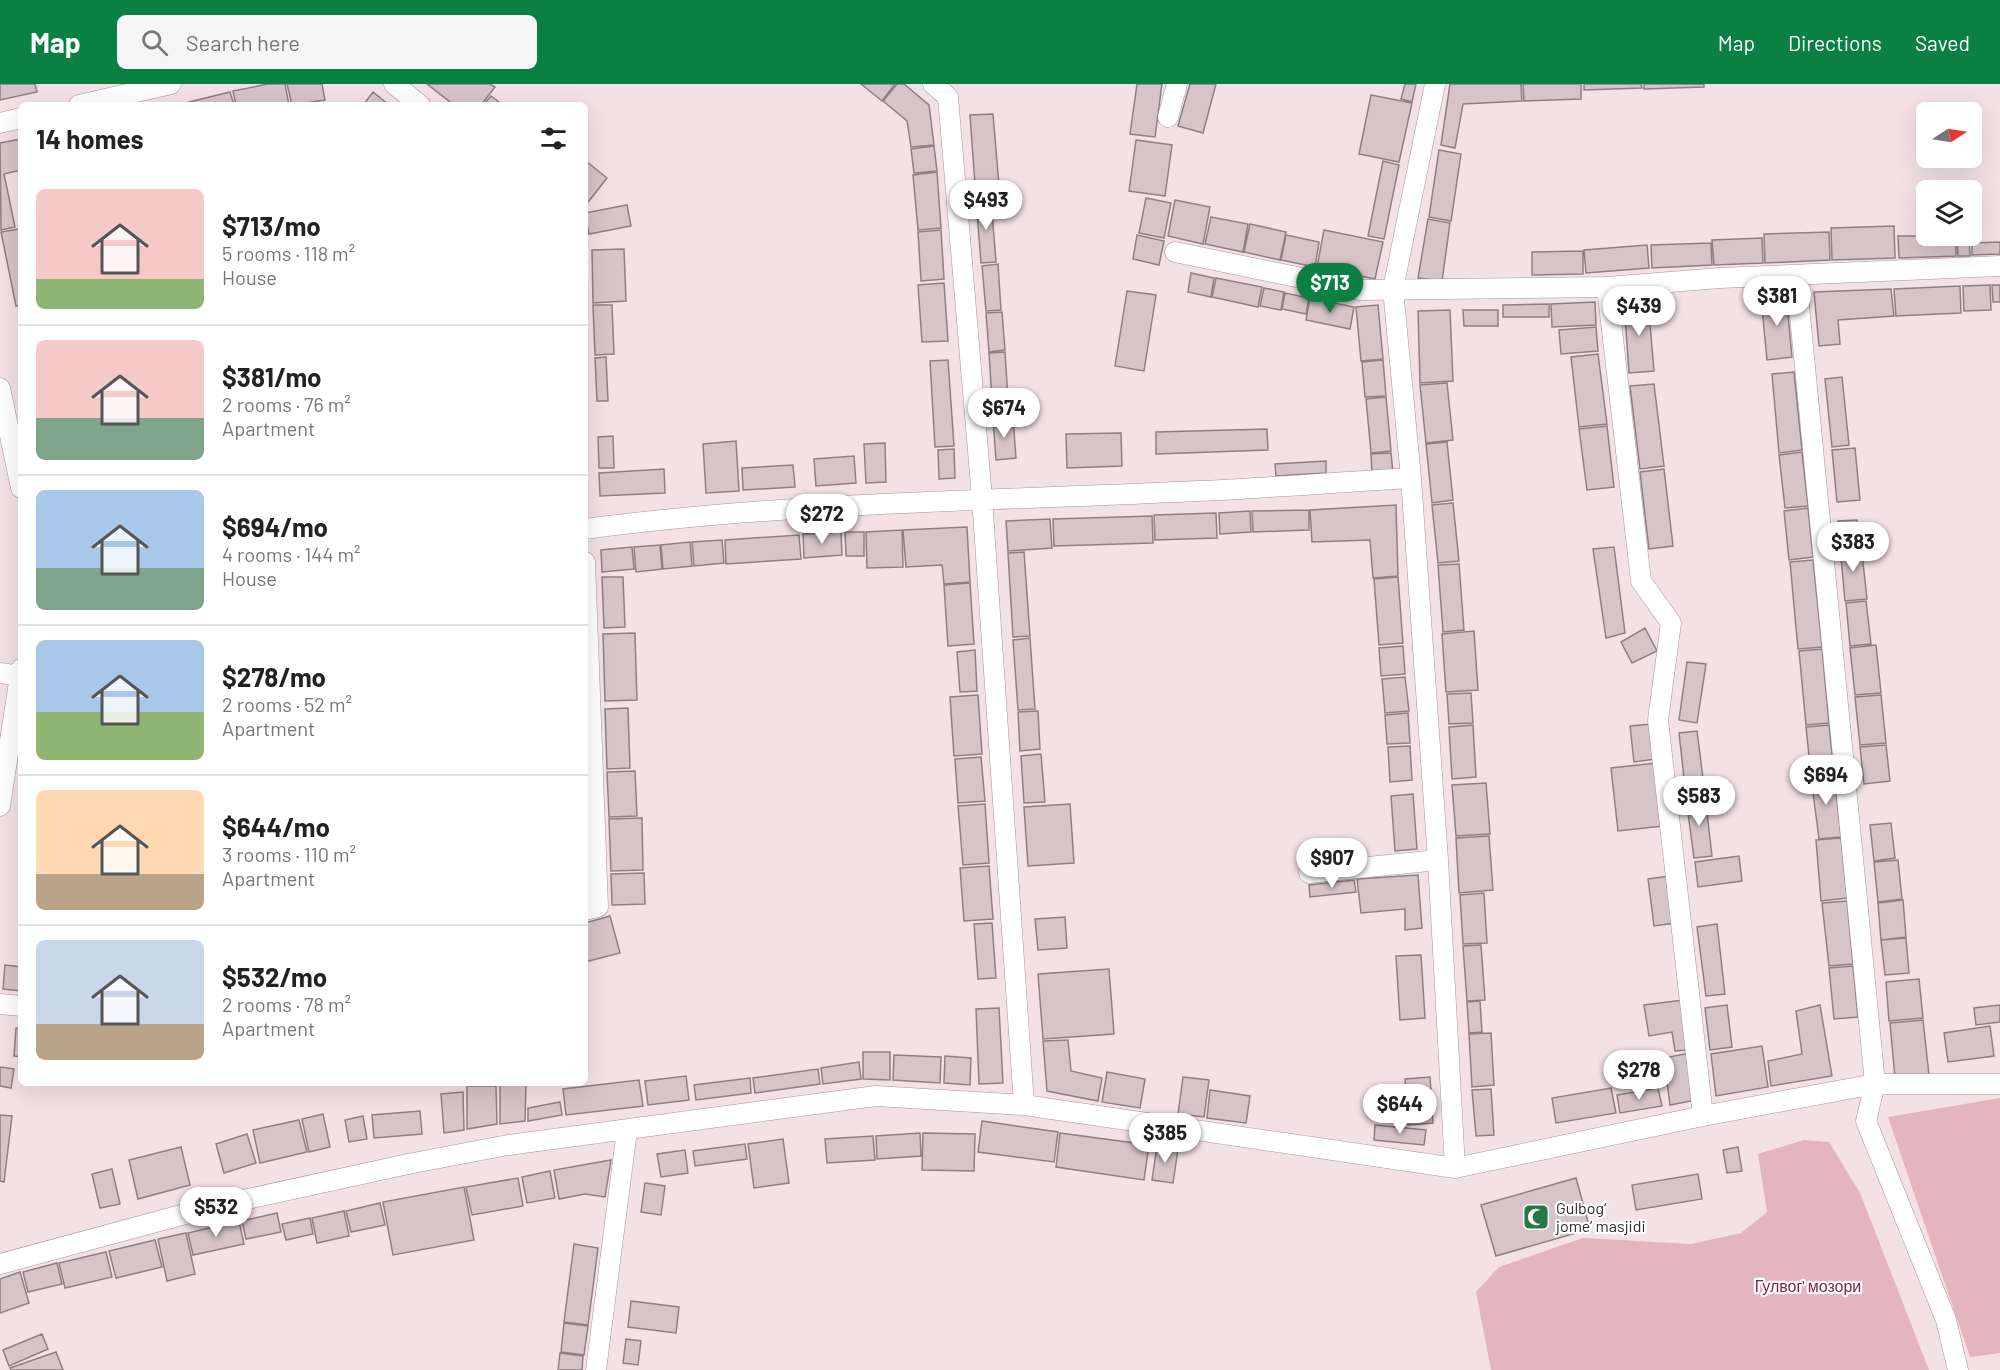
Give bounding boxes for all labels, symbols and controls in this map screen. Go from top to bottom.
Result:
search box [117,15,537,69]
text: Map [30,25,81,59]
icon: search [138,26,171,59]
text: Search here [186,29,300,55]
text: Map [1718,30,1755,55]
text: Directions [1788,30,1882,55]
text: Saved [1915,30,1970,55]
north arrow [1916,102,1982,168]
map controls [1916,102,1982,246]
icon: filters [537,122,570,155]
text: 14 homes [36,123,143,154]
pin: $493 [950,180,1022,231]
button: layers [1916,180,1982,246]
text: $493 [964,187,1008,211]
text: $713/mo [222,210,321,241]
icon: home [84,213,156,285]
text: 5 rooms · 118 m² [222,241,355,265]
pin: $713 [1294,263,1366,314]
text: House [222,265,277,289]
text: $713 [1310,270,1350,294]
pin: $381 [1741,276,1813,327]
text: $381 [1757,283,1797,307]
pin: $439 [1603,286,1675,337]
text: $439 [1617,293,1661,317]
text: $381/mo [222,361,322,392]
icon: home [84,364,156,436]
pin: $674 [968,388,1040,439]
text: 2 rooms · 76 m² [222,392,351,416]
text: $674 [982,395,1026,419]
text: Apartment [222,416,315,440]
pin: $272 [786,494,858,545]
text: $272 [800,501,844,525]
text: $694/mo [222,511,328,542]
icon: home [84,514,156,586]
pin: $383 [1817,522,1889,573]
text: $383 [1831,529,1875,553]
text: 4 rooms · 144 m² [222,542,360,566]
text: House [222,566,277,590]
text: $278/mo [222,661,326,692]
icon: home [84,664,156,736]
text: 2 rooms · 52 m² [222,692,352,716]
text: Apartment [222,716,315,740]
pin: $694 [1790,755,1862,806]
text: $694 [1804,762,1848,786]
pin: $583 [1663,776,1735,827]
text: $583 [1677,783,1721,807]
text: $644/mo [222,811,330,842]
icon: home [84,814,156,886]
pin: $907 [1296,838,1368,889]
text: 3 rooms · 110 m² [222,842,356,866]
text: $907 [1310,845,1354,869]
text: Apartment [222,866,315,890]
text: $532/mo [222,961,327,992]
icon: home [84,964,156,1036]
text: 2 rooms · 78 m² [222,992,351,1016]
text: Apartment [222,1016,315,1040]
pin: $278 [1603,1050,1675,1101]
text: $278 [1617,1057,1661,1081]
pin: $644 [1364,1084,1436,1135]
text: $644 [1377,1091,1423,1115]
pin: $385 [1129,1113,1201,1164]
text: $385 [1143,1120,1187,1144]
pin: $532 [180,1187,252,1238]
text: $532 [194,1194,238,1218]
place label: Gulbog‘ jome’ masjidi [1555,1198,1645,1235]
mosque icon: Gulbog‘ jome’ masjidi [1521,1202,1551,1232]
park label: Гулвог' мозори [1755,1276,1861,1295]

